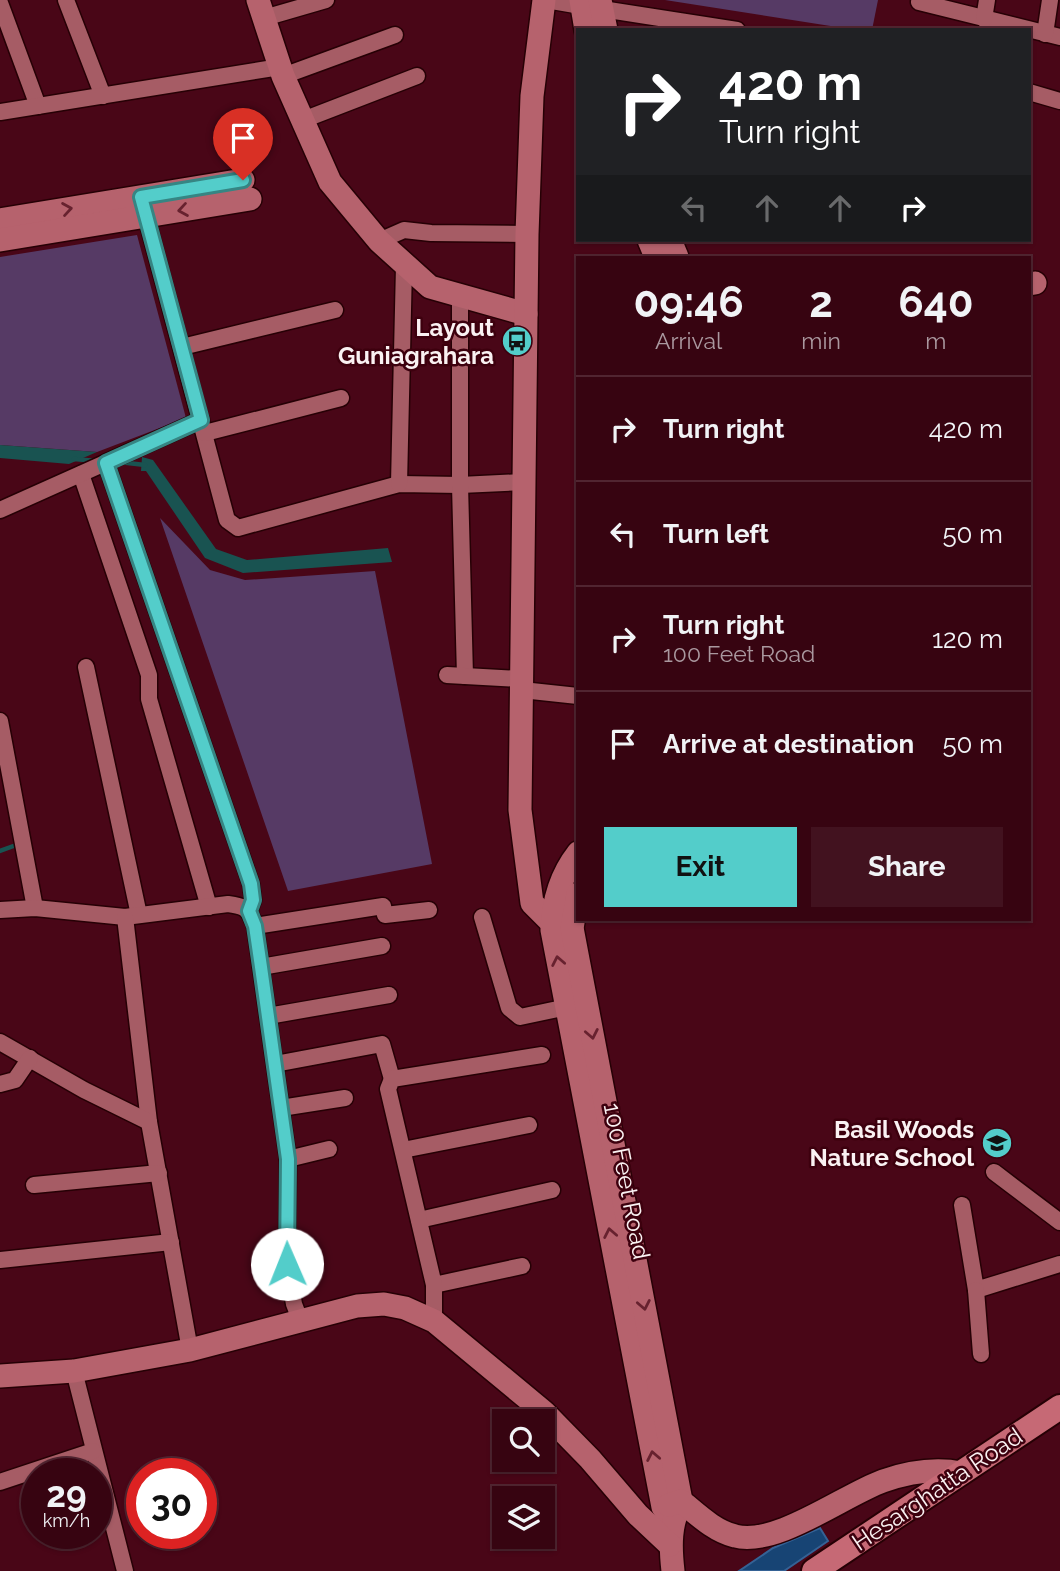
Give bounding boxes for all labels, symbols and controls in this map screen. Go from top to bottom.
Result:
text: 420 m [719,54,862,111]
icon: right [604,56,695,147]
pin [213,108,273,180]
text: Turn right [719,113,860,150]
icon: arrive [224,119,262,157]
icon: left [675,189,713,227]
icon: ahead [748,189,786,227]
icon: ahead [821,189,859,227]
icon: right [894,189,932,227]
one-way arrow [61,202,73,217]
one-way arrow [177,202,189,217]
text: 09:46 [633,278,744,327]
text: 2 [809,278,833,327]
text: 640 [898,278,974,327]
place label: Layout Guniagrahara [338,313,494,370]
bus stop icon: Layout Guniagrahara [500,324,534,358]
text: Arrival [655,327,722,354]
text: min [801,327,841,354]
text: m [925,327,946,354]
icon: right [604,410,642,448]
text: Turn right [663,414,784,444]
text: 420 m [929,414,1003,444]
icon: left [604,515,642,553]
text: Turn left [663,519,769,549]
text: 50 m [942,519,1003,549]
text: Turn right [663,610,784,640]
icon: right [604,620,642,658]
text: 120 m [932,624,1003,654]
text: 100 Feet Road [663,640,815,667]
icon: arrive [604,725,642,763]
text: Arrive at destination [663,729,914,759]
text: 50 m [942,729,1003,759]
button: Exit [604,827,797,907]
button: Share [811,827,1003,907]
one-way arrow [552,955,567,967]
one-way arrow [584,1028,599,1040]
street label: 100 Feet Road [598,1100,656,1262]
place label: Basil Woods Nature School [809,1115,974,1172]
school or university icon: Basil Woods Nature School [980,1126,1014,1160]
position arrow [250,1227,324,1301]
one-way arrow [604,1227,619,1239]
one-way arrow [636,1299,651,1311]
map controls [492,1409,555,1549]
button: search [492,1409,555,1472]
street label: Hesarghatta Road [846,1421,1028,1557]
one-way arrow [646,1451,661,1462]
speed limit sign: 30 [126,1458,217,1549]
text: 29 [46,1474,87,1515]
button: layers [492,1486,555,1549]
text: km/h [43,1510,90,1531]

